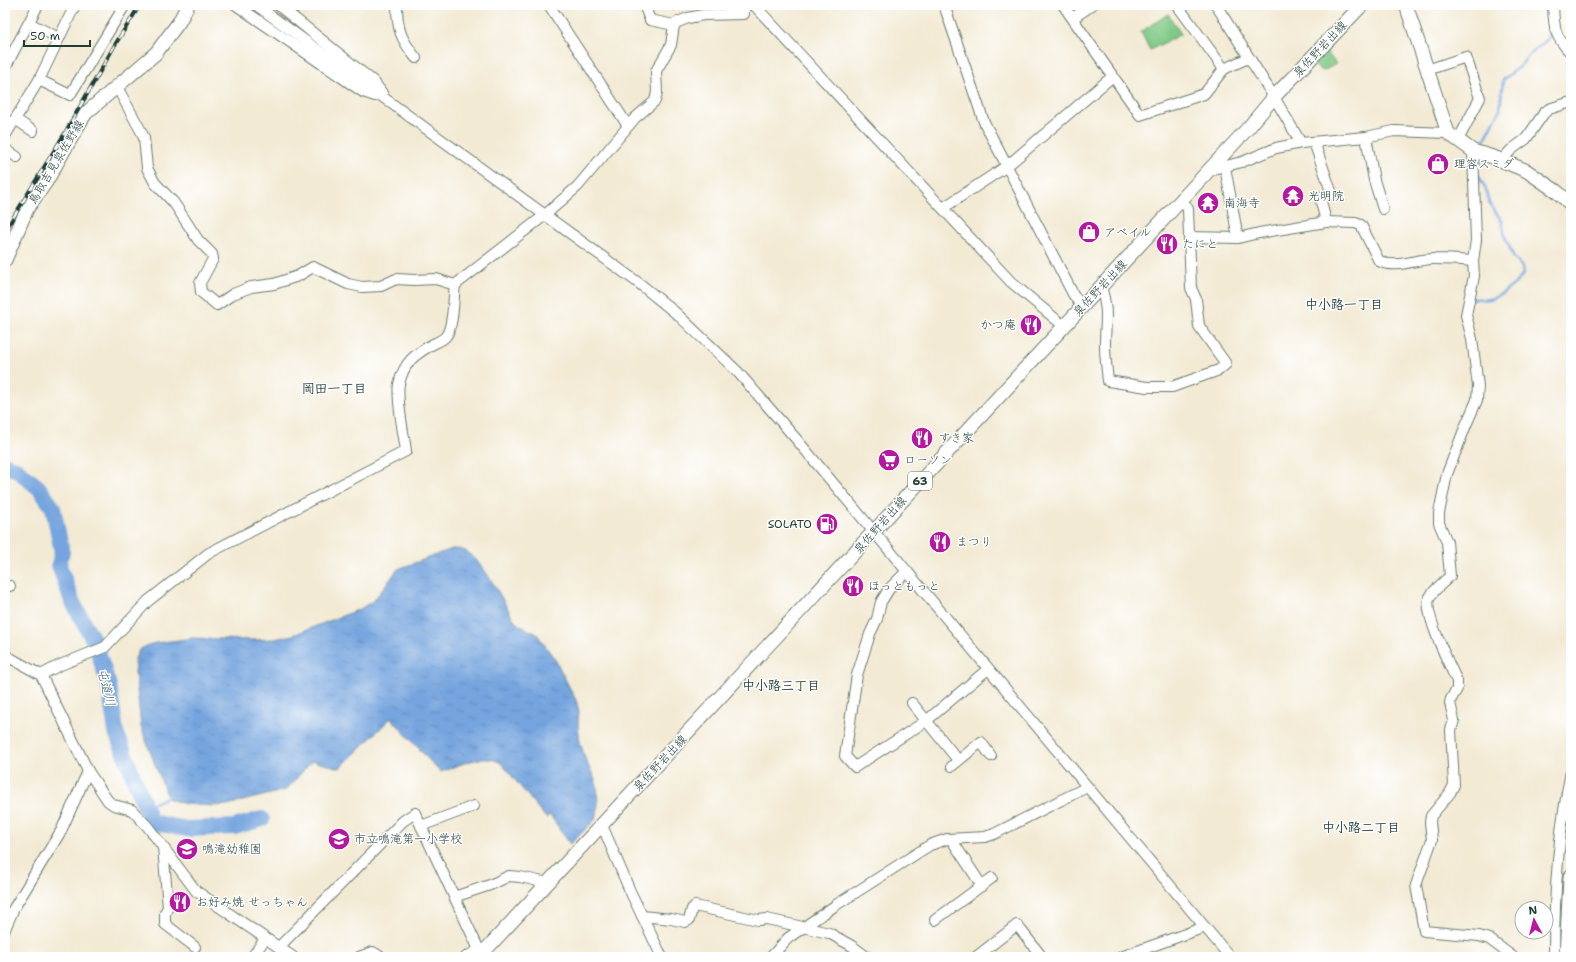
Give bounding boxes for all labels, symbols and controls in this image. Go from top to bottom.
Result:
street label: 泉佐野岩出線 [1290,17,1350,81]
scale bar [24,22,90,48]
text: 50 m [30,28,60,44]
street label: 鳥取吉見泉佐野線 [24,117,88,207]
shop icon: 理容スミダ [1425,151,1451,177]
place label: 理容スミダ [1454,156,1514,172]
temple icon: 光明院 [1280,183,1306,209]
place label: 光明院 [1308,188,1344,204]
temple icon: 南海寺 [1195,190,1221,216]
place label: 南海寺 [1224,195,1260,211]
shop icon: アベイル [1076,219,1102,245]
place label: アベイル [1104,224,1151,240]
restaurant icon: たにと [1154,231,1180,257]
place label: たにと [1182,236,1218,252]
street label: 泉佐野岩出線 [1070,256,1130,320]
district label: 中小路一丁目 [1305,296,1383,313]
restaurant icon: かつ庵 [1018,312,1044,338]
place label: かつ庵 [980,317,1016,333]
district label: 岡田一丁目 [301,380,367,397]
restaurant icon: すき家 [909,425,935,451]
place label: すき家 [938,430,974,446]
supermarket icon: ローソン [876,447,902,473]
place label: ローソン [904,452,952,468]
road number: 63 [908,472,932,490]
street label: 泉佐野岩出線 [850,493,910,557]
fuel station icon: SOLATO [814,511,840,537]
place label: SOLATO [768,516,812,532]
restaurant icon: まつり [927,529,953,555]
place label: まつり [956,534,992,550]
restaurant icon: ほっともっと [840,573,866,599]
place label: ほっともっと [868,578,940,594]
water label: 屯道川 [94,666,119,708]
district label: 中小路三丁目 [742,677,820,694]
street label: 泉佐野岩出線 [630,731,690,795]
district label: 中小路二丁目 [1322,819,1400,836]
school or university icon: 市立鳴滝第一小学校 [326,826,352,852]
place label: 市立鳴滝第一小学校 [354,831,462,847]
school or university icon: 鳴滝幼稚園 [174,836,200,862]
place label: 鳴滝幼稚園 [202,841,262,857]
restaurant icon: お好み焼 せっちゃん [167,889,193,915]
place label: お好み焼 せっちゃん [196,894,308,910]
north arrow [1514,900,1554,940]
text: N [1528,903,1538,919]

